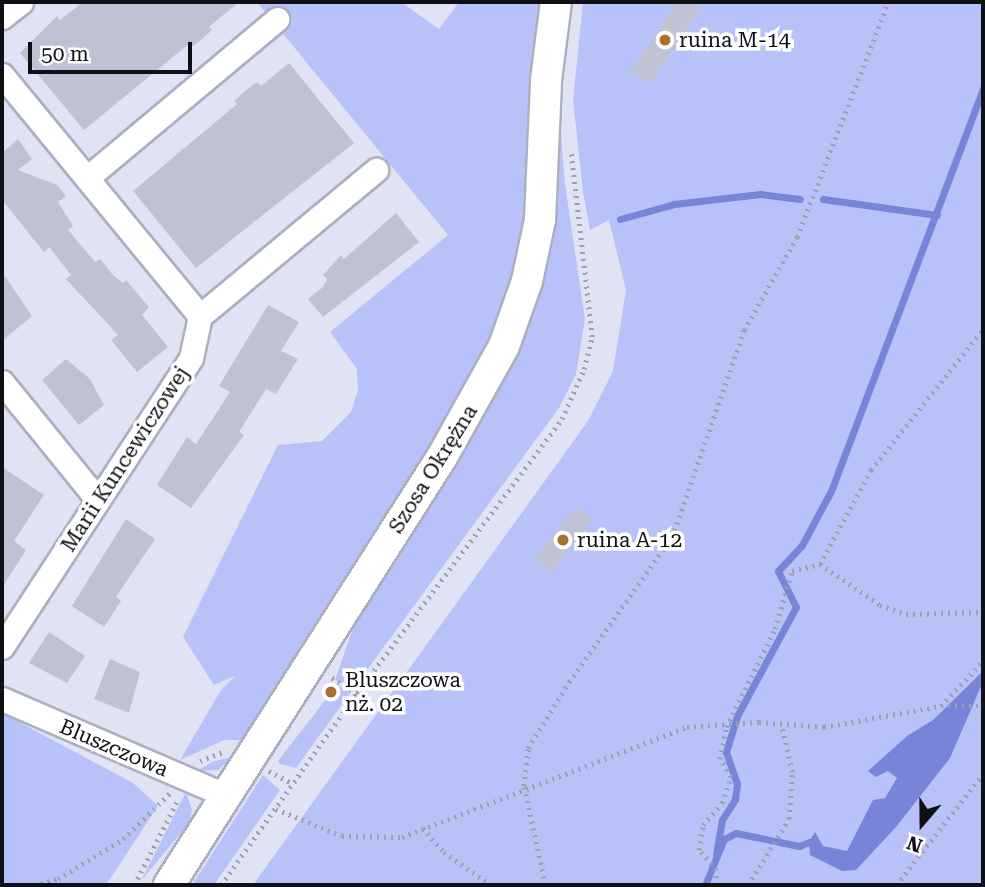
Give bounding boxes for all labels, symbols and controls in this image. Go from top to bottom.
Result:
place label: ruina M-14 [679,27,790,53]
scale bar [32,28,196,72]
marker: ruina M-14 [657,32,673,48]
text: 50 m [41,42,89,66]
street label: Marii Kuncewiczowej [56,362,194,556]
street label: Szosa Okrężna [383,400,483,538]
place label: ruina A-12 [577,527,682,553]
marker: ruina A-12 [555,532,571,548]
place label: Bluszczowa nż. 02 [345,667,461,717]
marker: Bluszczowa nż. 02 [323,684,339,700]
street label: Bluszczowa [56,714,172,782]
north arrow [887,789,957,859]
text: N [904,831,925,858]

